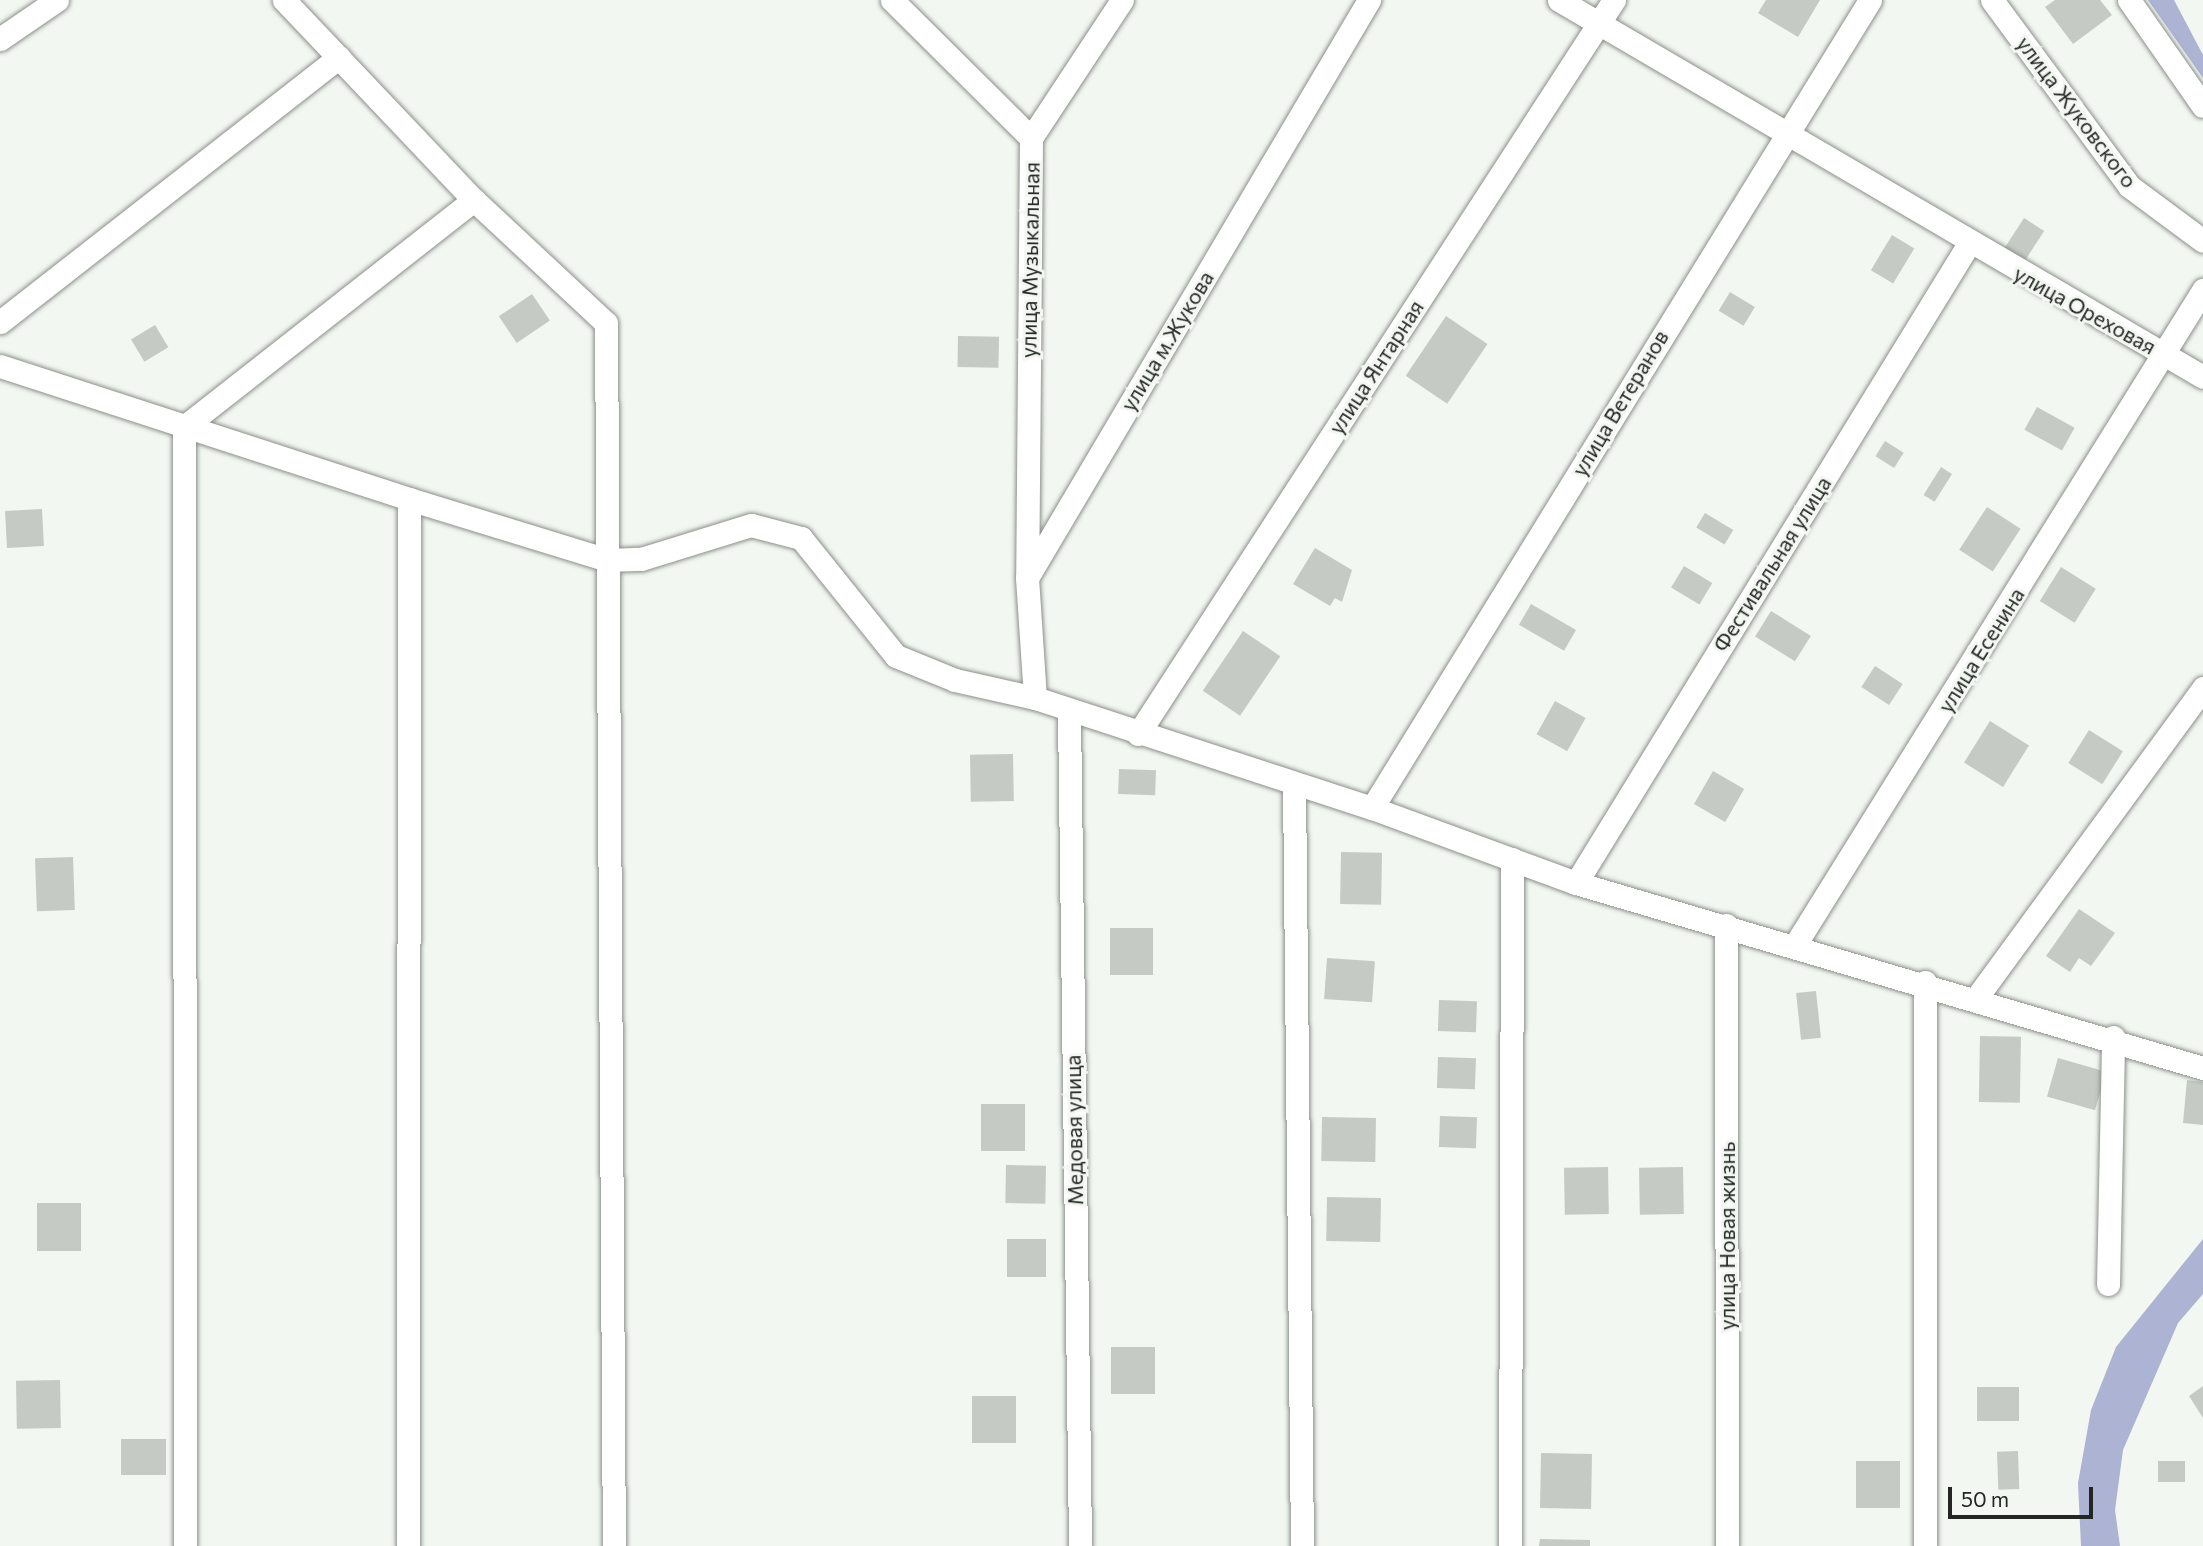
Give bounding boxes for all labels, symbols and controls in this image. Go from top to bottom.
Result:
street label: улица Жуковского [2012,31,2142,193]
street label: улица Музыкальная [1016,162,1044,358]
street label: улица Ореховая [2010,261,2160,359]
street label: улица м.Жукова [1115,267,1219,415]
street label: улица Янтарная [1323,295,1429,439]
street label: улица Ветеранов [1567,325,1673,481]
street label: Фестивальная улица [1708,472,1836,656]
street label: улица Есенина [1933,583,2029,717]
street label: Медовая улица [1060,1055,1088,1205]
street label: улица Новая жизнь [1714,1142,1740,1330]
scale bar [1951,1472,2096,1516]
text: 50 m [1961,1486,2009,1511]

